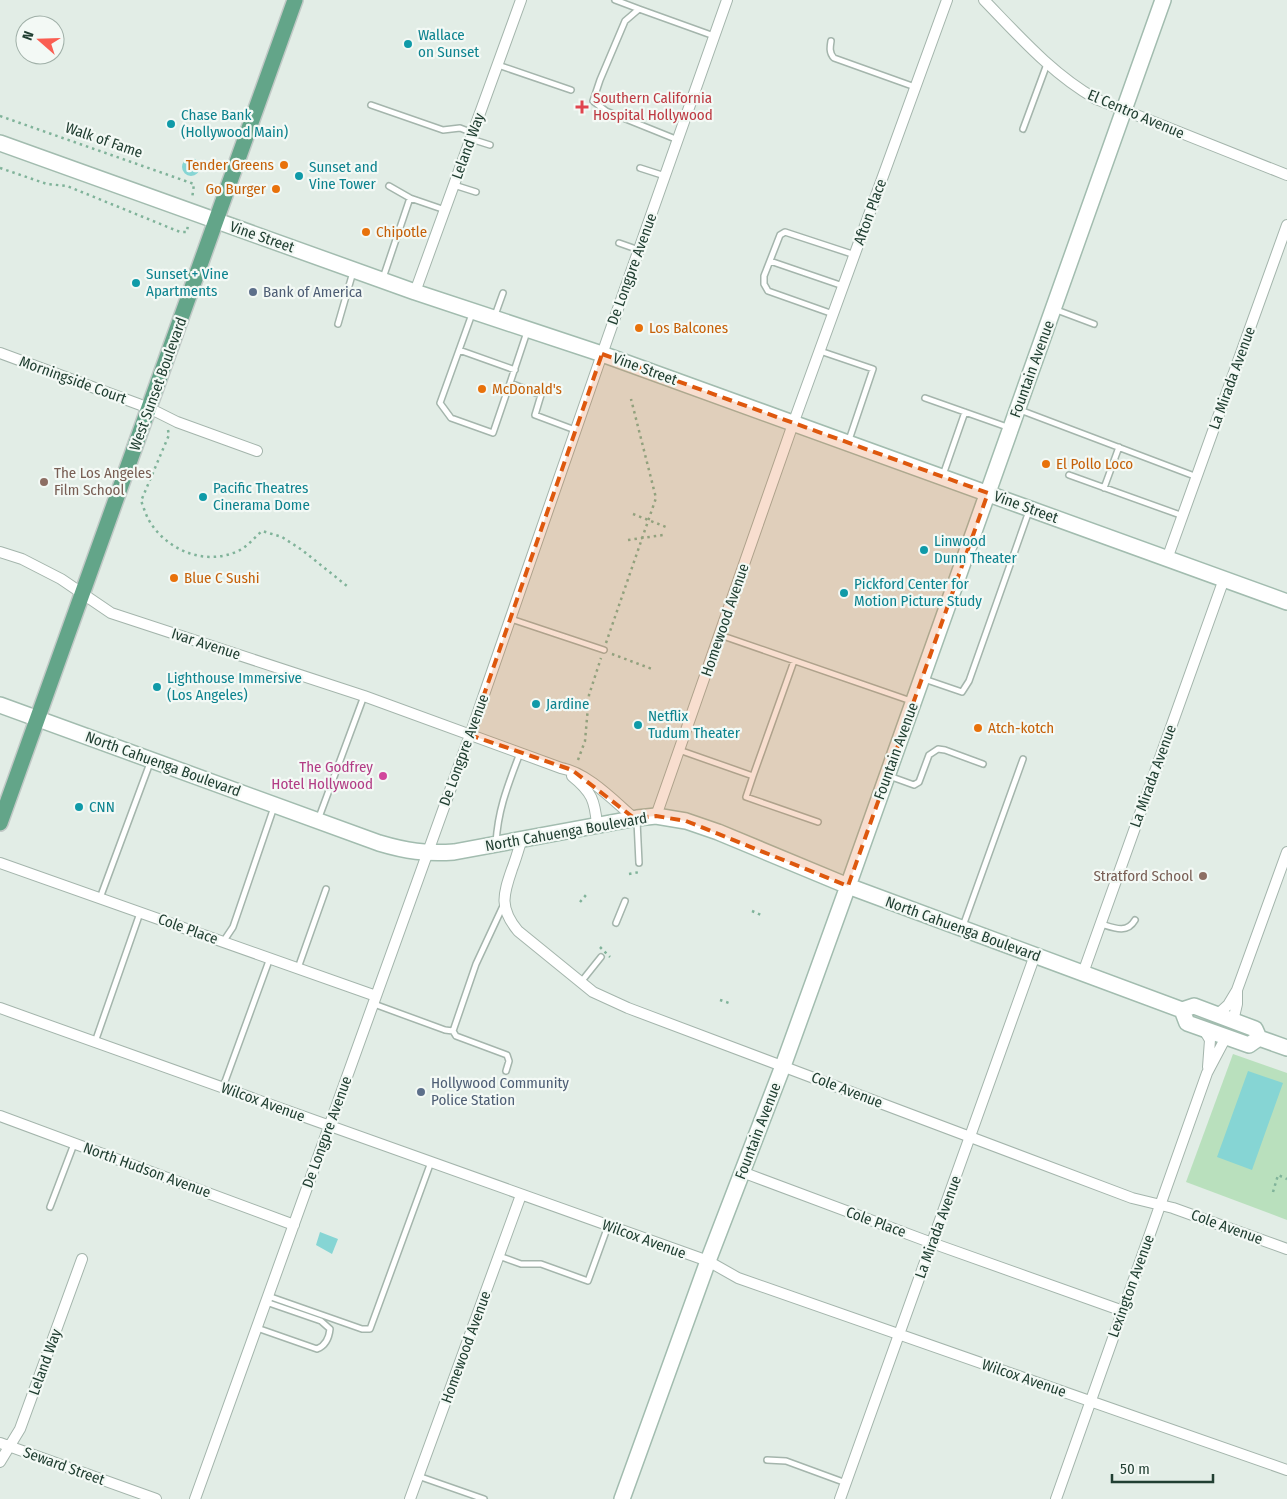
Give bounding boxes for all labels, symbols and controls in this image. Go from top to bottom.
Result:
north arrow [15,15,65,65]
place label: Wallace on Sunset [418,26,479,61]
text: N [19,29,38,43]
marker: Wallace on Sunset [402,38,414,50]
street label: El Centro Avenue [1085,86,1187,142]
place label: Southern California Hospital Hollywood [593,89,713,124]
marker: Southern California Hospital Hollywood [575,100,589,114]
place label: Chase Bank (Hollywood Main) [181,106,288,141]
street label: Leland Way [448,110,488,182]
street label: Walk of Fame [63,118,145,162]
marker: Chase Bank (Hollywood Main) [165,118,177,130]
place label: Tender Greens [186,156,274,174]
place label: Sunset and Vine Tower [309,158,378,193]
marker: Tender Greens [278,159,290,171]
marker: Sunset and Vine Tower [293,170,305,182]
street label: Afton Place [850,177,890,247]
place label: Go Burger [205,180,267,198]
marker: Go Burger [270,183,282,195]
street label: De Longpre Avenue [603,211,661,327]
street label: Vine Street [227,218,297,256]
place label: Chipotle [376,223,427,241]
marker: Chipotle [360,226,372,238]
place label: Sunset + Vine Apartments [146,265,229,300]
marker: Sunset + Vine Apartments [130,277,142,289]
place label: Bank of America [263,283,362,301]
marker: Bank of America [247,286,259,298]
street label: West Sunset Boulevard [125,315,191,453]
street label: Fountain Avenue [1006,318,1058,420]
place label: Los Balcones [649,319,728,337]
marker: Los Balcones [633,322,645,334]
street label: La Mirada Avenue [1205,324,1259,432]
street label: Vine Street [610,349,680,389]
street label: Morningside Court [17,352,129,408]
place label: McDonald's [492,380,562,398]
marker: McDonald's [476,383,488,395]
place label: El Pollo Loco [1056,455,1133,473]
marker: El Pollo Loco [1040,458,1052,470]
place label: The Los Angeles Film School [54,464,152,499]
marker: The Los Angeles Film School [38,476,50,488]
place label: Pacific Theatres Cinerama Dome [213,479,310,514]
street label: Vine Street [991,487,1061,527]
marker: Pacific Theatres Cinerama Dome [197,491,209,503]
place label: Linwood Dunn Theater [934,532,1017,567]
marker: Linwood Dunn Theater [918,544,930,556]
street label: Homewood Avenue [697,561,753,679]
place label: Blue C Sushi [184,569,259,587]
marker: Blue C Sushi [168,572,180,584]
place label: Pickford Center for Motion Picture Study [854,575,982,610]
marker: Pickford Center for Motion Picture Study [838,587,850,599]
street label: Ivar Avenue [169,624,243,664]
place label: Lighthouse Immersive (Los Angeles) [167,669,302,704]
marker: Lighthouse Immersive (Los Angeles) [151,681,163,693]
street label: De Longpre Avenue [435,692,493,808]
place label: Jardine [546,695,589,713]
marker: Jardine [530,698,542,710]
street label: Fountain Avenue [870,700,922,802]
place label: Netflix Tudum Theater [648,707,741,742]
marker: Netflix Tudum Theater [632,719,644,731]
place label: Atch-kotch [988,719,1054,737]
marker: Atch-kotch [972,722,984,734]
street label: La Mirada Avenue [1126,722,1180,830]
street label: North Cahuenga Boulevard [83,728,243,800]
place label: The Godfrey Hotel Hollywood [271,758,373,793]
marker: The Godfrey Hotel Hollywood [377,770,389,782]
place label: CNN [89,798,115,816]
marker: CNN [73,801,85,813]
street label: North Cahuenga Boulevard [484,809,648,855]
place label: Stratford School [1093,867,1193,885]
marker: Stratford School [1197,870,1209,882]
street label: North Cahuenga Boulevard [883,893,1043,965]
street label: Cole Place [156,910,220,948]
street label: Cole Avenue [809,1068,885,1112]
street label: De Longpre Avenue [298,1074,356,1190]
place label: Hollywood Community Police Station [431,1074,569,1109]
street label: Wilcox Avenue [219,1078,307,1126]
street label: Fountain Avenue [731,1080,785,1182]
marker: Hollywood Community Police Station [415,1086,427,1098]
street label: North Hudson Avenue [81,1139,213,1201]
street label: La Mirada Avenue [911,1173,965,1281]
street label: Cole Place [844,1203,908,1241]
street label: Cole Avenue [1189,1206,1265,1248]
street label: Wilcox Avenue [600,1215,688,1263]
street label: Lexington Avenue [1104,1232,1158,1340]
street label: Homewood Avenue [437,1288,495,1406]
street label: Leland Way [25,1326,65,1398]
street label: Wilcox Avenue [979,1355,1069,1401]
street label: Seward Street [21,1443,107,1489]
scale bar [1112,1452,1213,1484]
text: 50 m [1120,1460,1150,1478]

